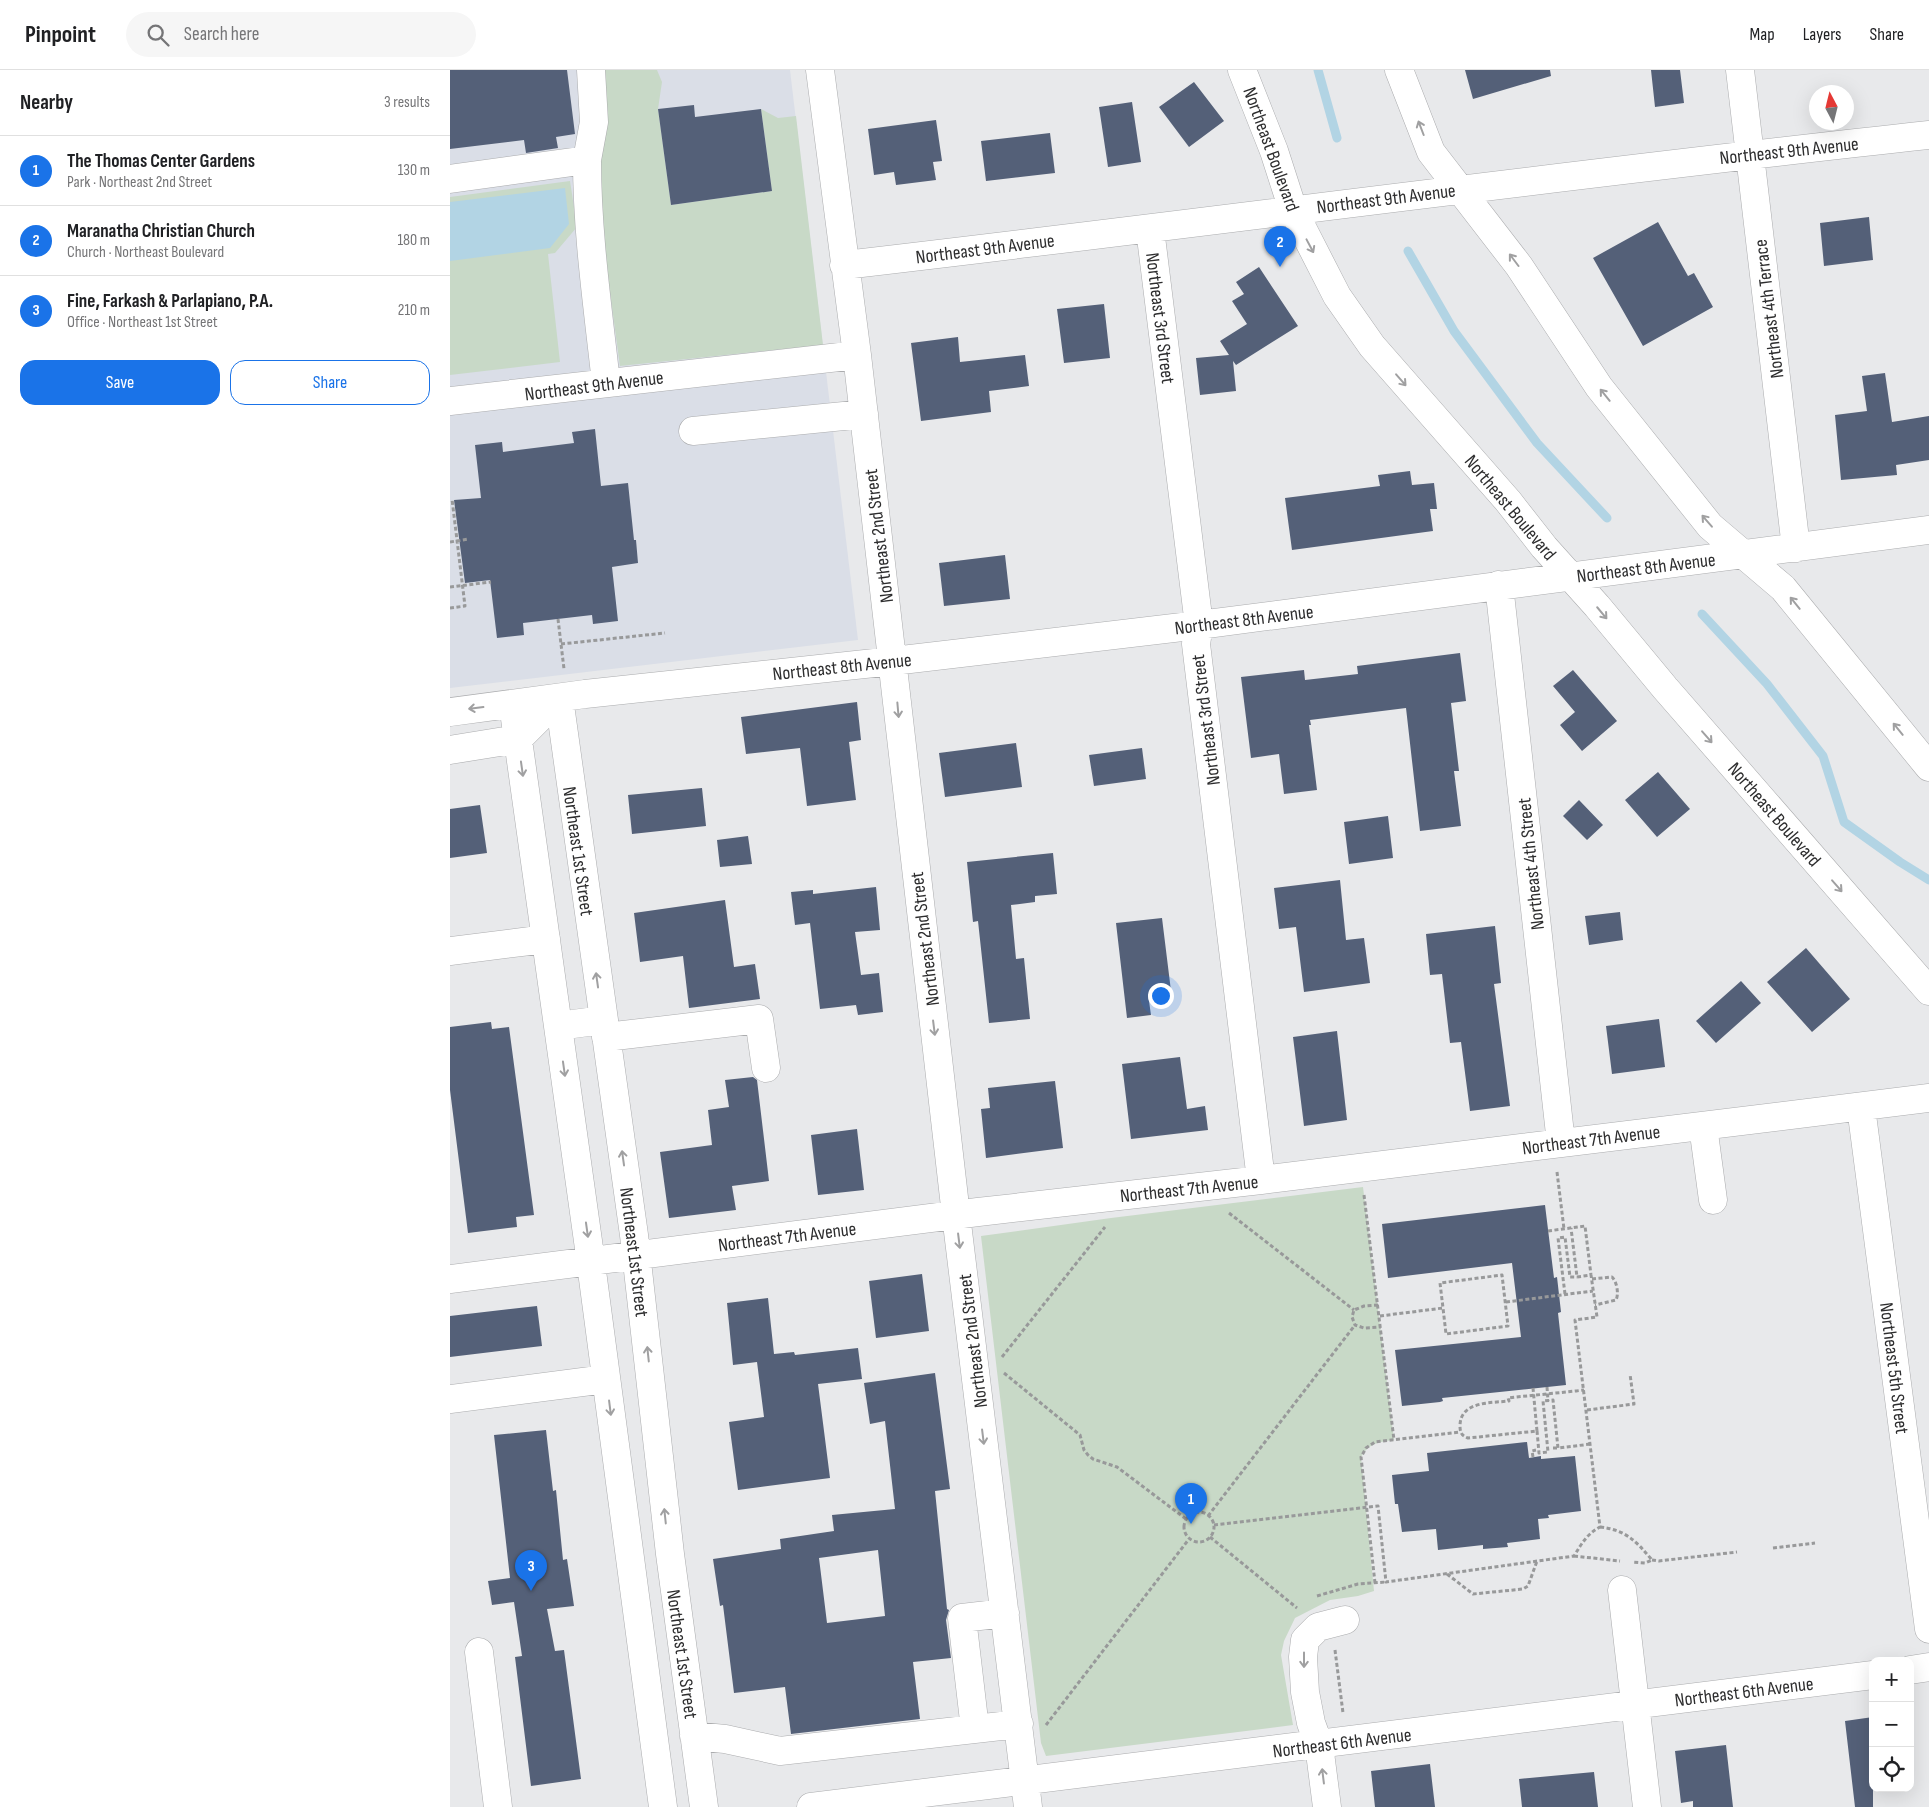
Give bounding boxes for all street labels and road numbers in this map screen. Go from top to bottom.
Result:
street label: Northeast Boulevard [1237,84,1304,215]
street label: Northeast 9th Avenue [1718,133,1860,170]
street label: Northeast 9th Avenue [1315,180,1457,219]
street label: Northeast 9th Avenue [914,230,1056,269]
street label: Northeast 4th Terrace [1750,238,1789,380]
street label: Northeast 3rd Street [1140,251,1179,385]
street label: Northeast 9th Avenue [523,367,665,406]
street label: Northeast Boulevard [1459,451,1561,565]
street label: Northeast 2nd Street [860,467,899,604]
street label: Northeast 8th Avenue [1576,549,1717,588]
street label: Northeast 8th Avenue [1174,601,1315,640]
street label: Northeast 8th Avenue [772,649,913,686]
street label: Northeast 3rd Street [1187,653,1226,787]
street label: Northeast Boulevard [1722,758,1825,872]
street label: Northeast 1st Street [557,785,598,917]
street label: Northeast 4th Street [1513,796,1550,931]
street label: Northeast 2nd Street [906,870,945,1007]
street label: Northeast 7th Avenue [1521,1121,1662,1160]
street label: Northeast 7th Avenue [1119,1171,1259,1208]
street label: Northeast 1st Street [614,1186,653,1318]
street label: Northeast 7th Avenue [717,1218,858,1257]
street label: Northeast 2nd Street [954,1272,993,1409]
street label: Northeast 5th Street [1874,1301,1913,1436]
street label: Northeast 1st Street [661,1588,702,1720]
street label: Northeast 6th Avenue [1674,1673,1815,1712]
street label: Northeast 6th Avenue [1272,1724,1413,1763]

